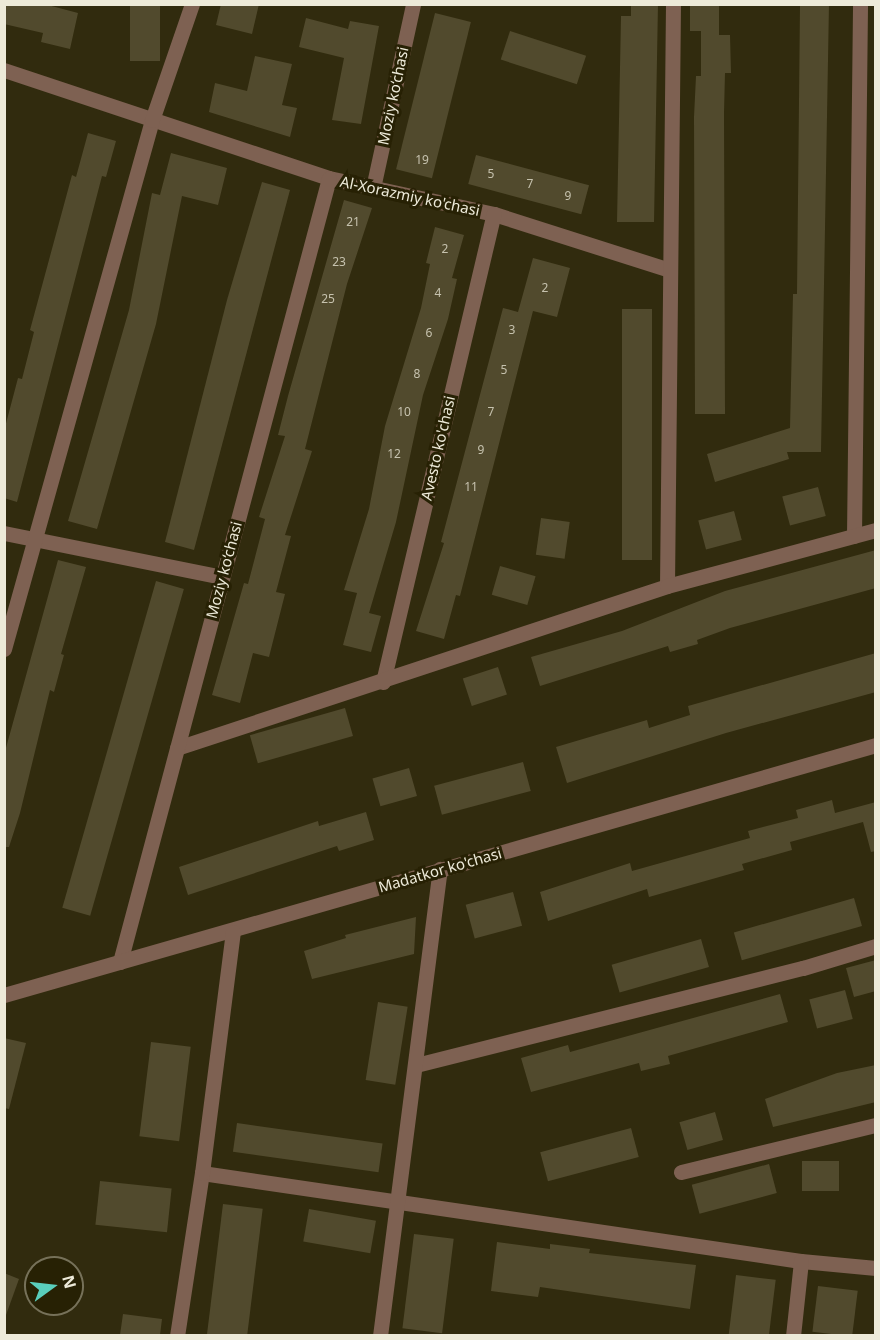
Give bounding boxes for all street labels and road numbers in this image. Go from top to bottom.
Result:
street label: Moziy ko‘chasi [374,45,412,147]
street label: Al-Xorazmiy ko'chasi [339,172,481,220]
street label: Avesto ko'chasi [417,394,459,502]
street label: Moziy ko‘chasi [202,519,246,621]
street label: Madatkor ko'chasi [376,844,504,896]

